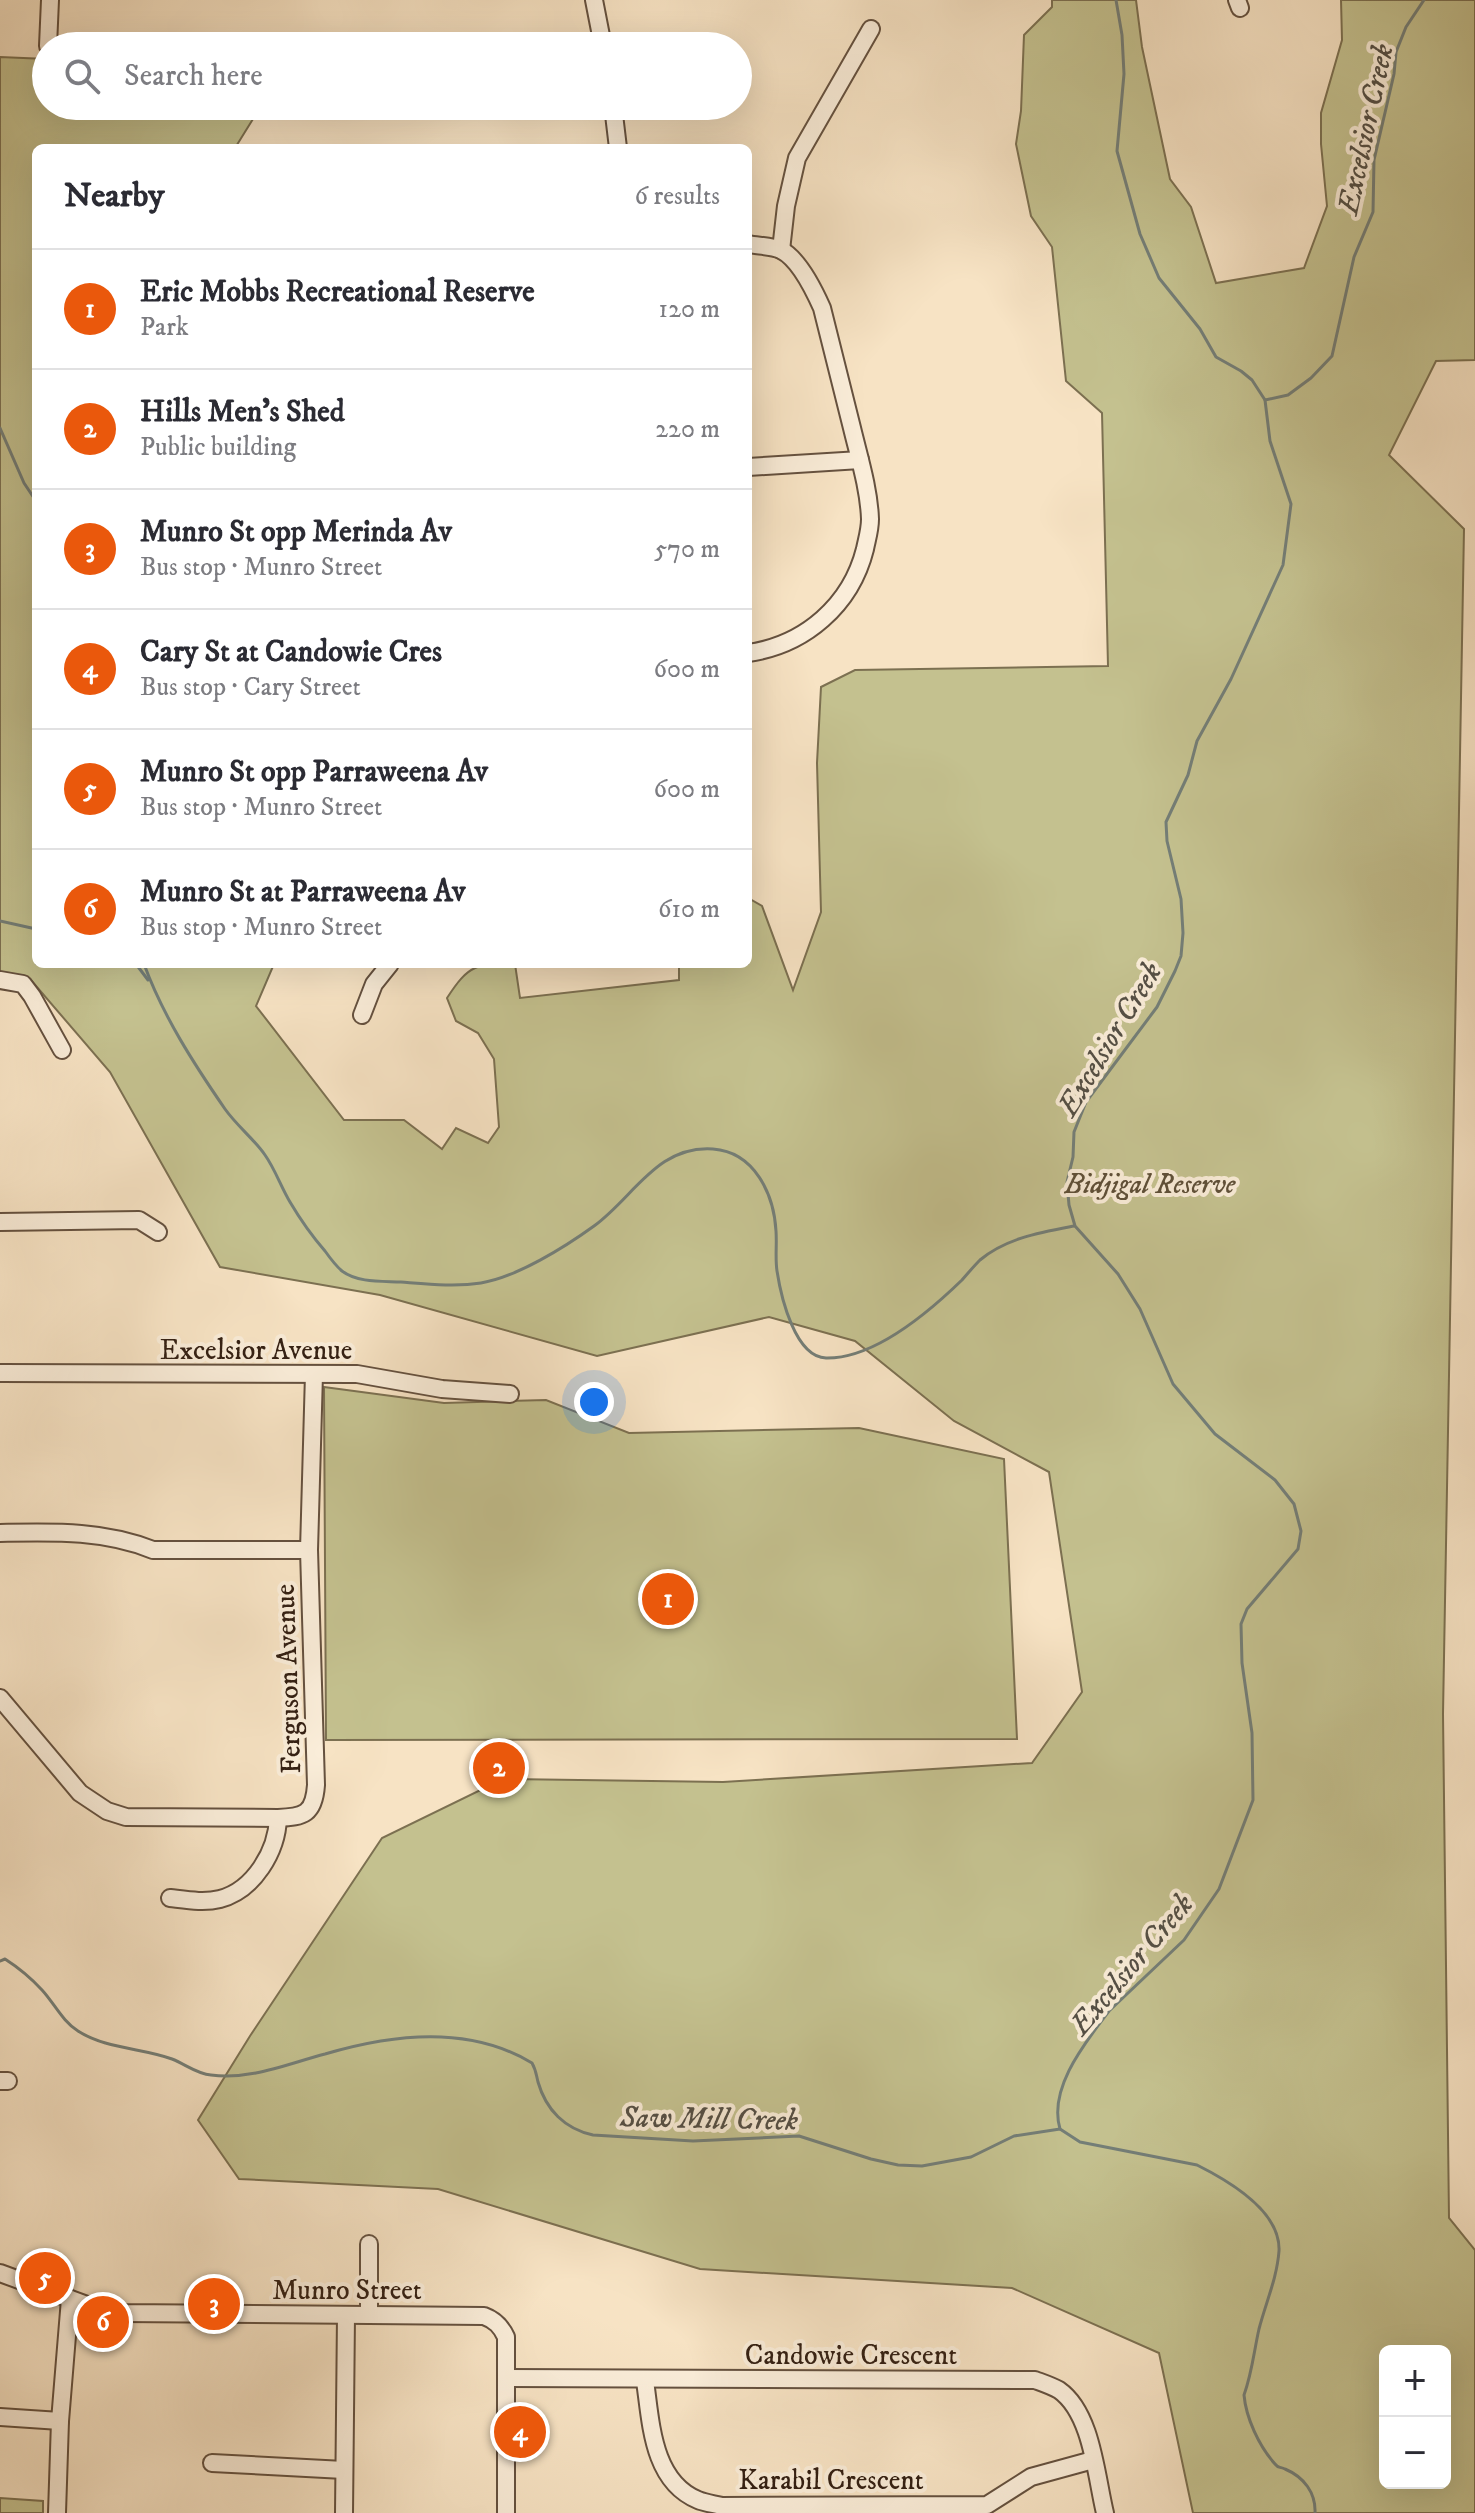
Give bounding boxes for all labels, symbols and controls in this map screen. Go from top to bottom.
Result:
search box [32,32,752,120]
water label: Excelsior Creek [1330,40,1403,220]
icon: search [60,54,104,98]
text: Search here [124,58,263,95]
text: Nearby [64,175,165,217]
text: 6 results [634,180,720,213]
text: Eric Mobbs Recreational Reserve [140,274,535,311]
text: 1 [85,293,95,326]
text: 120 m [659,293,720,326]
text: Park [140,311,189,344]
text: Hills Men's Shed [140,394,345,431]
text: 2 [84,413,96,446]
text: 220 m [655,413,720,446]
text: Public building [140,431,296,464]
text: Munro St opp Merinda Av [140,514,452,551]
text: 3 [85,533,95,566]
text: 570 m [654,533,720,566]
text: Bus stop · Munro Street [140,551,382,584]
text: Cary St at Candowie Cres [140,634,442,671]
text: 4 [83,653,97,686]
text: 600 m [653,653,720,686]
text: Bus stop · Cary Street [140,671,361,704]
text: Munro St opp Parraweena Av [140,754,488,791]
text: 5 [84,773,96,806]
text: 600 m [653,773,720,806]
text: Bus stop · Munro Street [140,791,382,824]
text: Munro St at Parraweena Av [140,874,466,911]
text: 6 [83,893,97,926]
text: 610 m [658,893,720,926]
text: Bus stop · Munro Street [140,911,382,944]
water label: Excelsior Creek [1049,956,1171,1125]
park label: Bidjigal Reserve [1064,1167,1237,1202]
street label: Excelsior Avenue [160,1333,352,1368]
your location [574,1382,614,1422]
pin: 1 [642,1569,694,1629]
street label: Ferguson Avenue [268,1583,309,1774]
pin: 2 [473,1738,525,1798]
water label: Excelsior Creek [1061,1886,1202,2045]
water label: Saw Mill Creek [619,2099,799,2140]
pin: 5 [19,2248,71,2308]
street label: Munro Street [272,2273,422,2308]
pin: 3 [188,2274,240,2334]
pin: 6 [77,2292,129,2352]
street label: Candowie Crescent [745,2338,957,2373]
map controls [1379,2345,1451,2489]
button: + [1379,2345,1451,2417]
pin: 4 [494,2402,546,2462]
button: − [1379,2417,1451,2489]
street label: Karabil Crescent [738,2463,924,2498]

